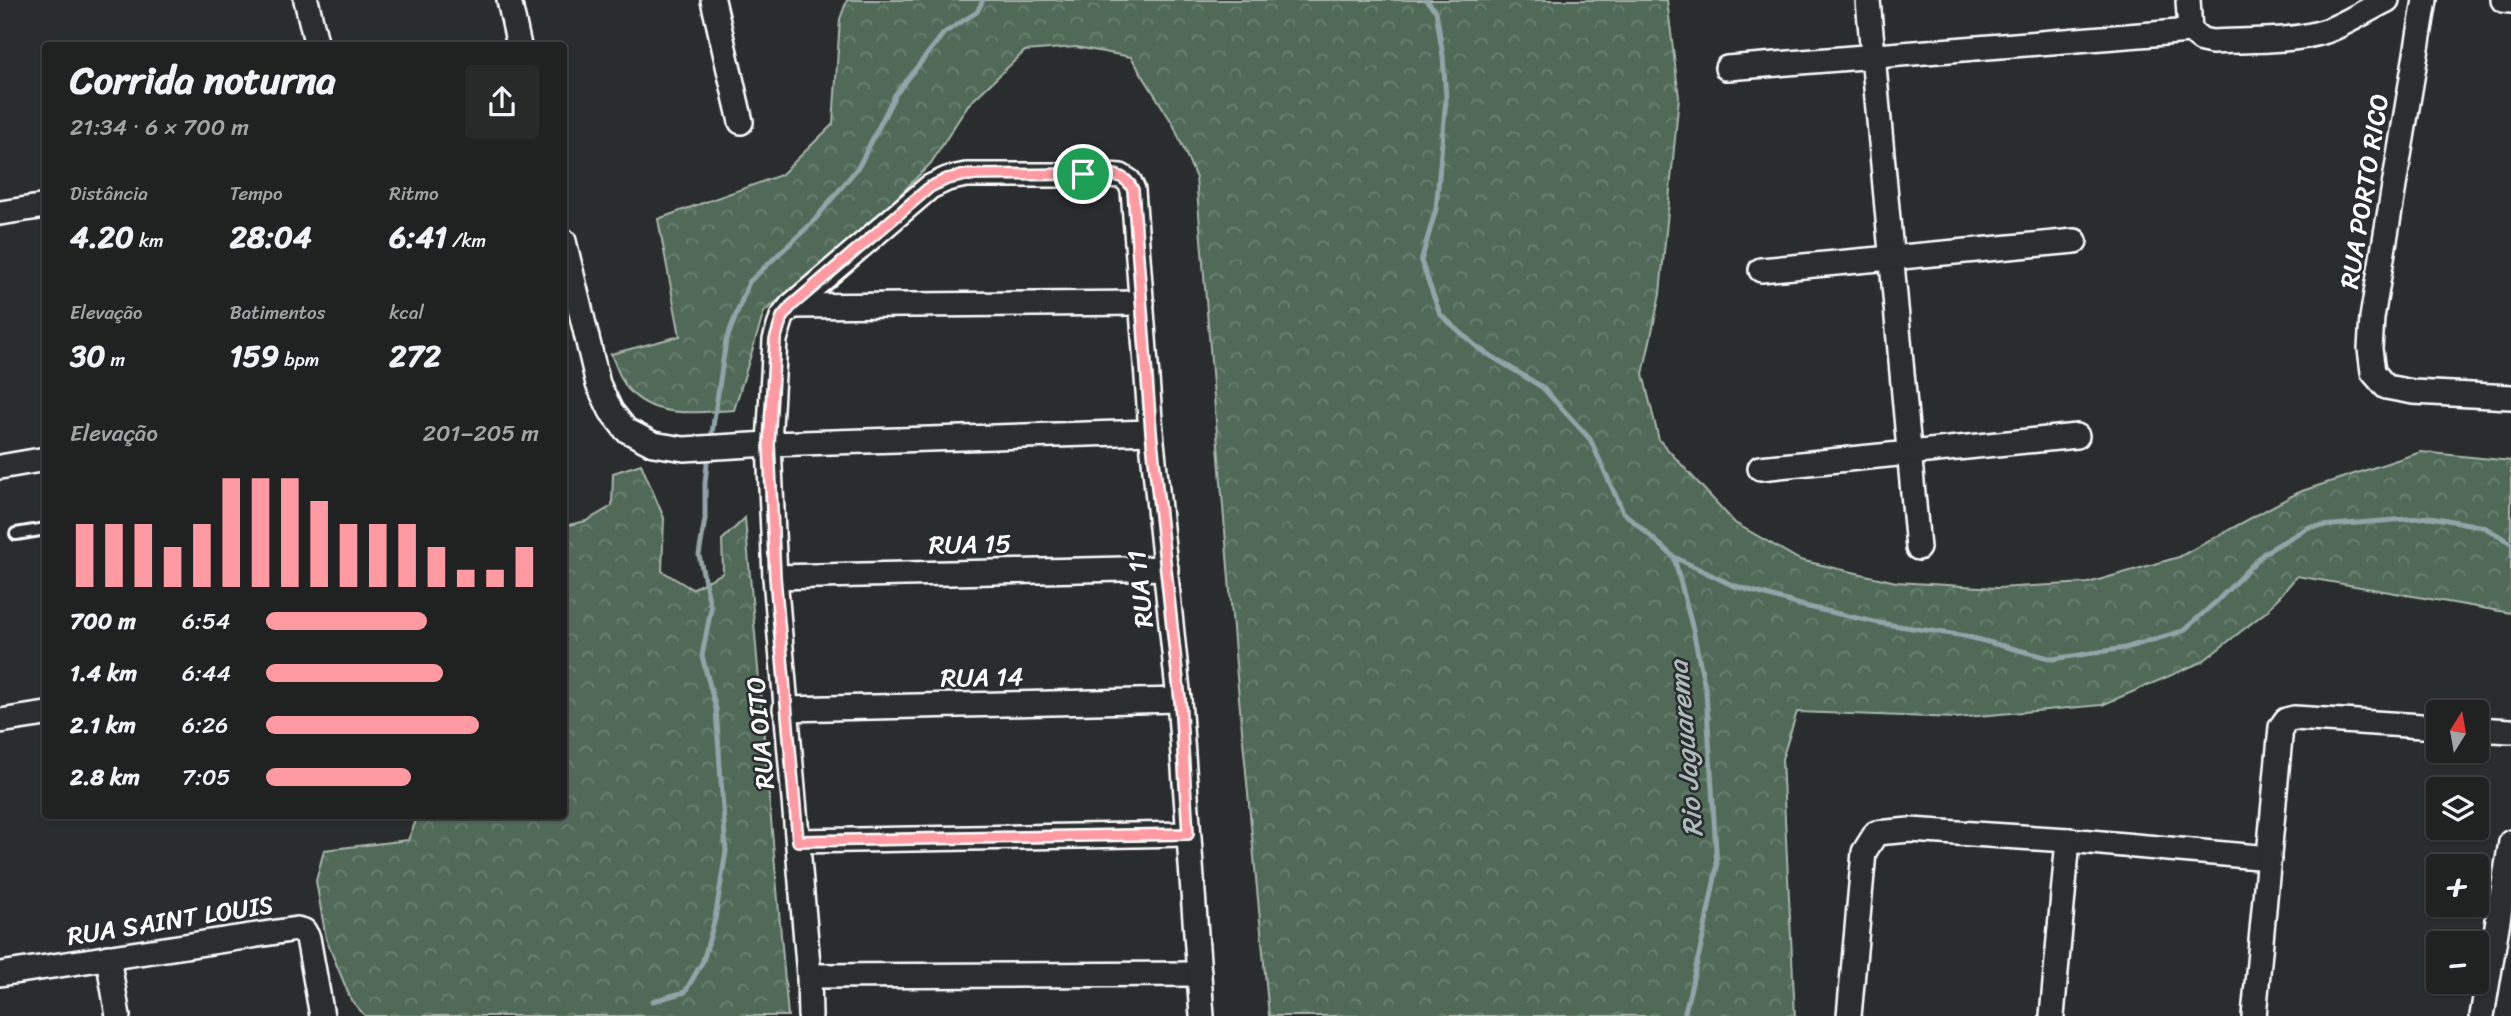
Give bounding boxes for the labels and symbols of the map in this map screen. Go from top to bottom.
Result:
street label: RUA PORTO RICO [2326,90,2402,292]
pin [1053,144,1113,204]
street label: RUA 15 [928,520,1012,568]
street label: RUA 11 [1113,548,1167,630]
street label: RUA 14 [940,653,1024,701]
water label: Rio Jaguarema [1653,657,1718,839]
street label: RUA OITO [732,675,788,791]
north arrow [2426,700,2488,763]
street label: RUA SAINT LOUIS [64,881,276,959]

